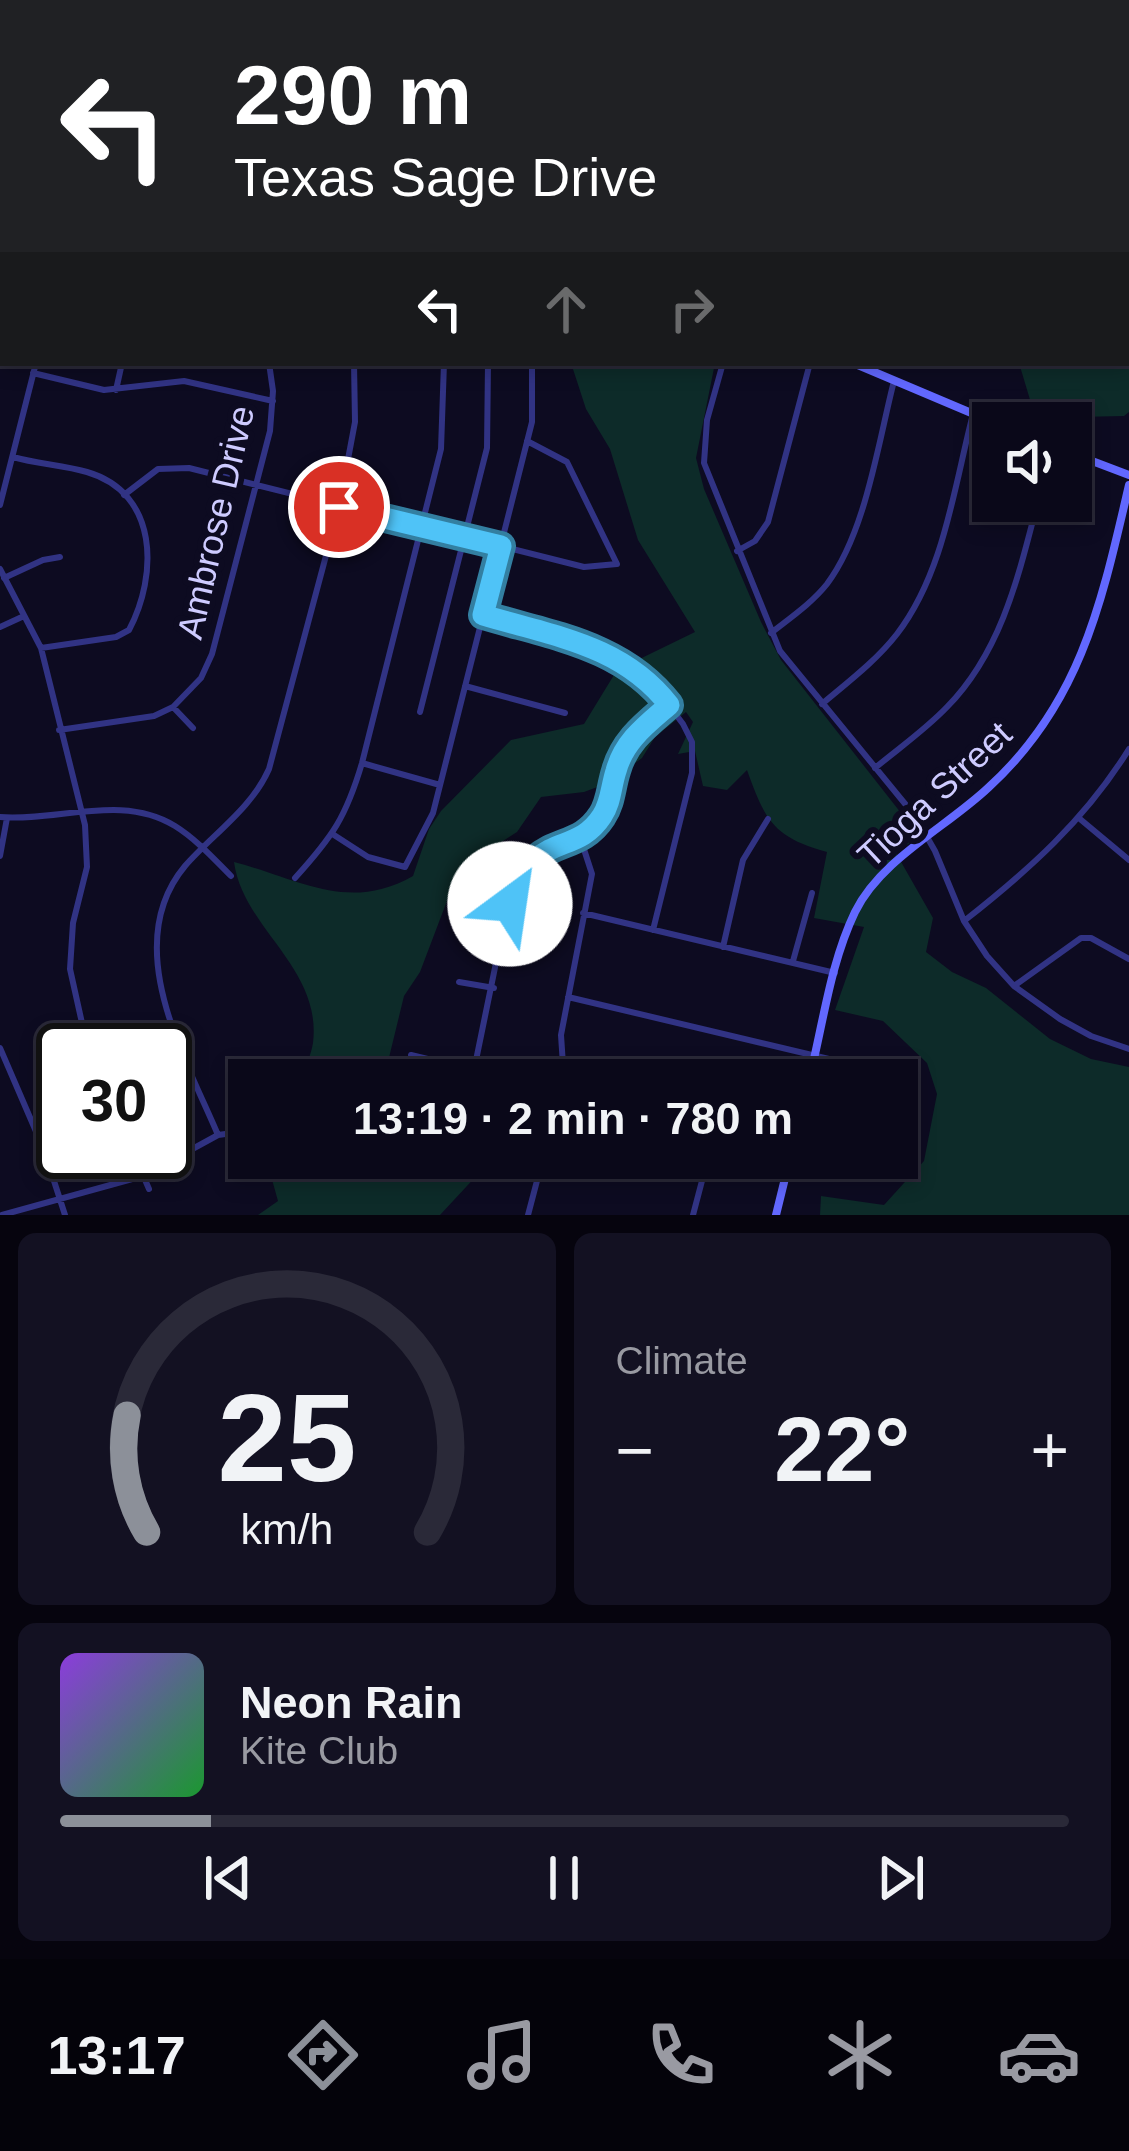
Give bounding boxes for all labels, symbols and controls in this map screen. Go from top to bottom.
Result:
icon: left [36,48,192,204]
text: 290 m [234,48,472,142]
text: Texas Sage Drive [234,147,657,207]
icon: left [407,276,473,342]
icon: ahead [533,276,599,342]
icon: right [659,276,725,342]
street label: Ambrose Drive [169,402,262,643]
map controls [972,402,1092,522]
button: sound [972,402,1092,522]
pin [288,456,390,558]
icon: arrive [306,474,372,540]
street label: Tioga Street [849,713,1020,876]
position arrow [447,841,573,967]
speed limit sign: 30 [36,1023,192,1179]
text: 13:19 · 2 min · 780 m [353,1093,793,1144]
text: Climate [616,1339,748,1382]
text: 25 [217,1368,356,1507]
text: 22° [774,1400,910,1500]
text: − [616,1413,654,1487]
text: + [1030,1413,1069,1487]
text: km/h [240,1505,333,1553]
text: Neon Rain [240,1677,463,1728]
text: Kite Club [240,1729,398,1772]
icon: previous [195,1845,261,1911]
icon: pause [531,1845,597,1911]
icon: next [868,1845,934,1911]
icon: directions [281,2013,365,2097]
icon: music [460,2013,544,2097]
icon: phone [639,2013,723,2097]
icon: climate [818,2013,902,2097]
icon: car [997,2013,1081,2097]
text: 13:17 [48,2025,186,2085]

